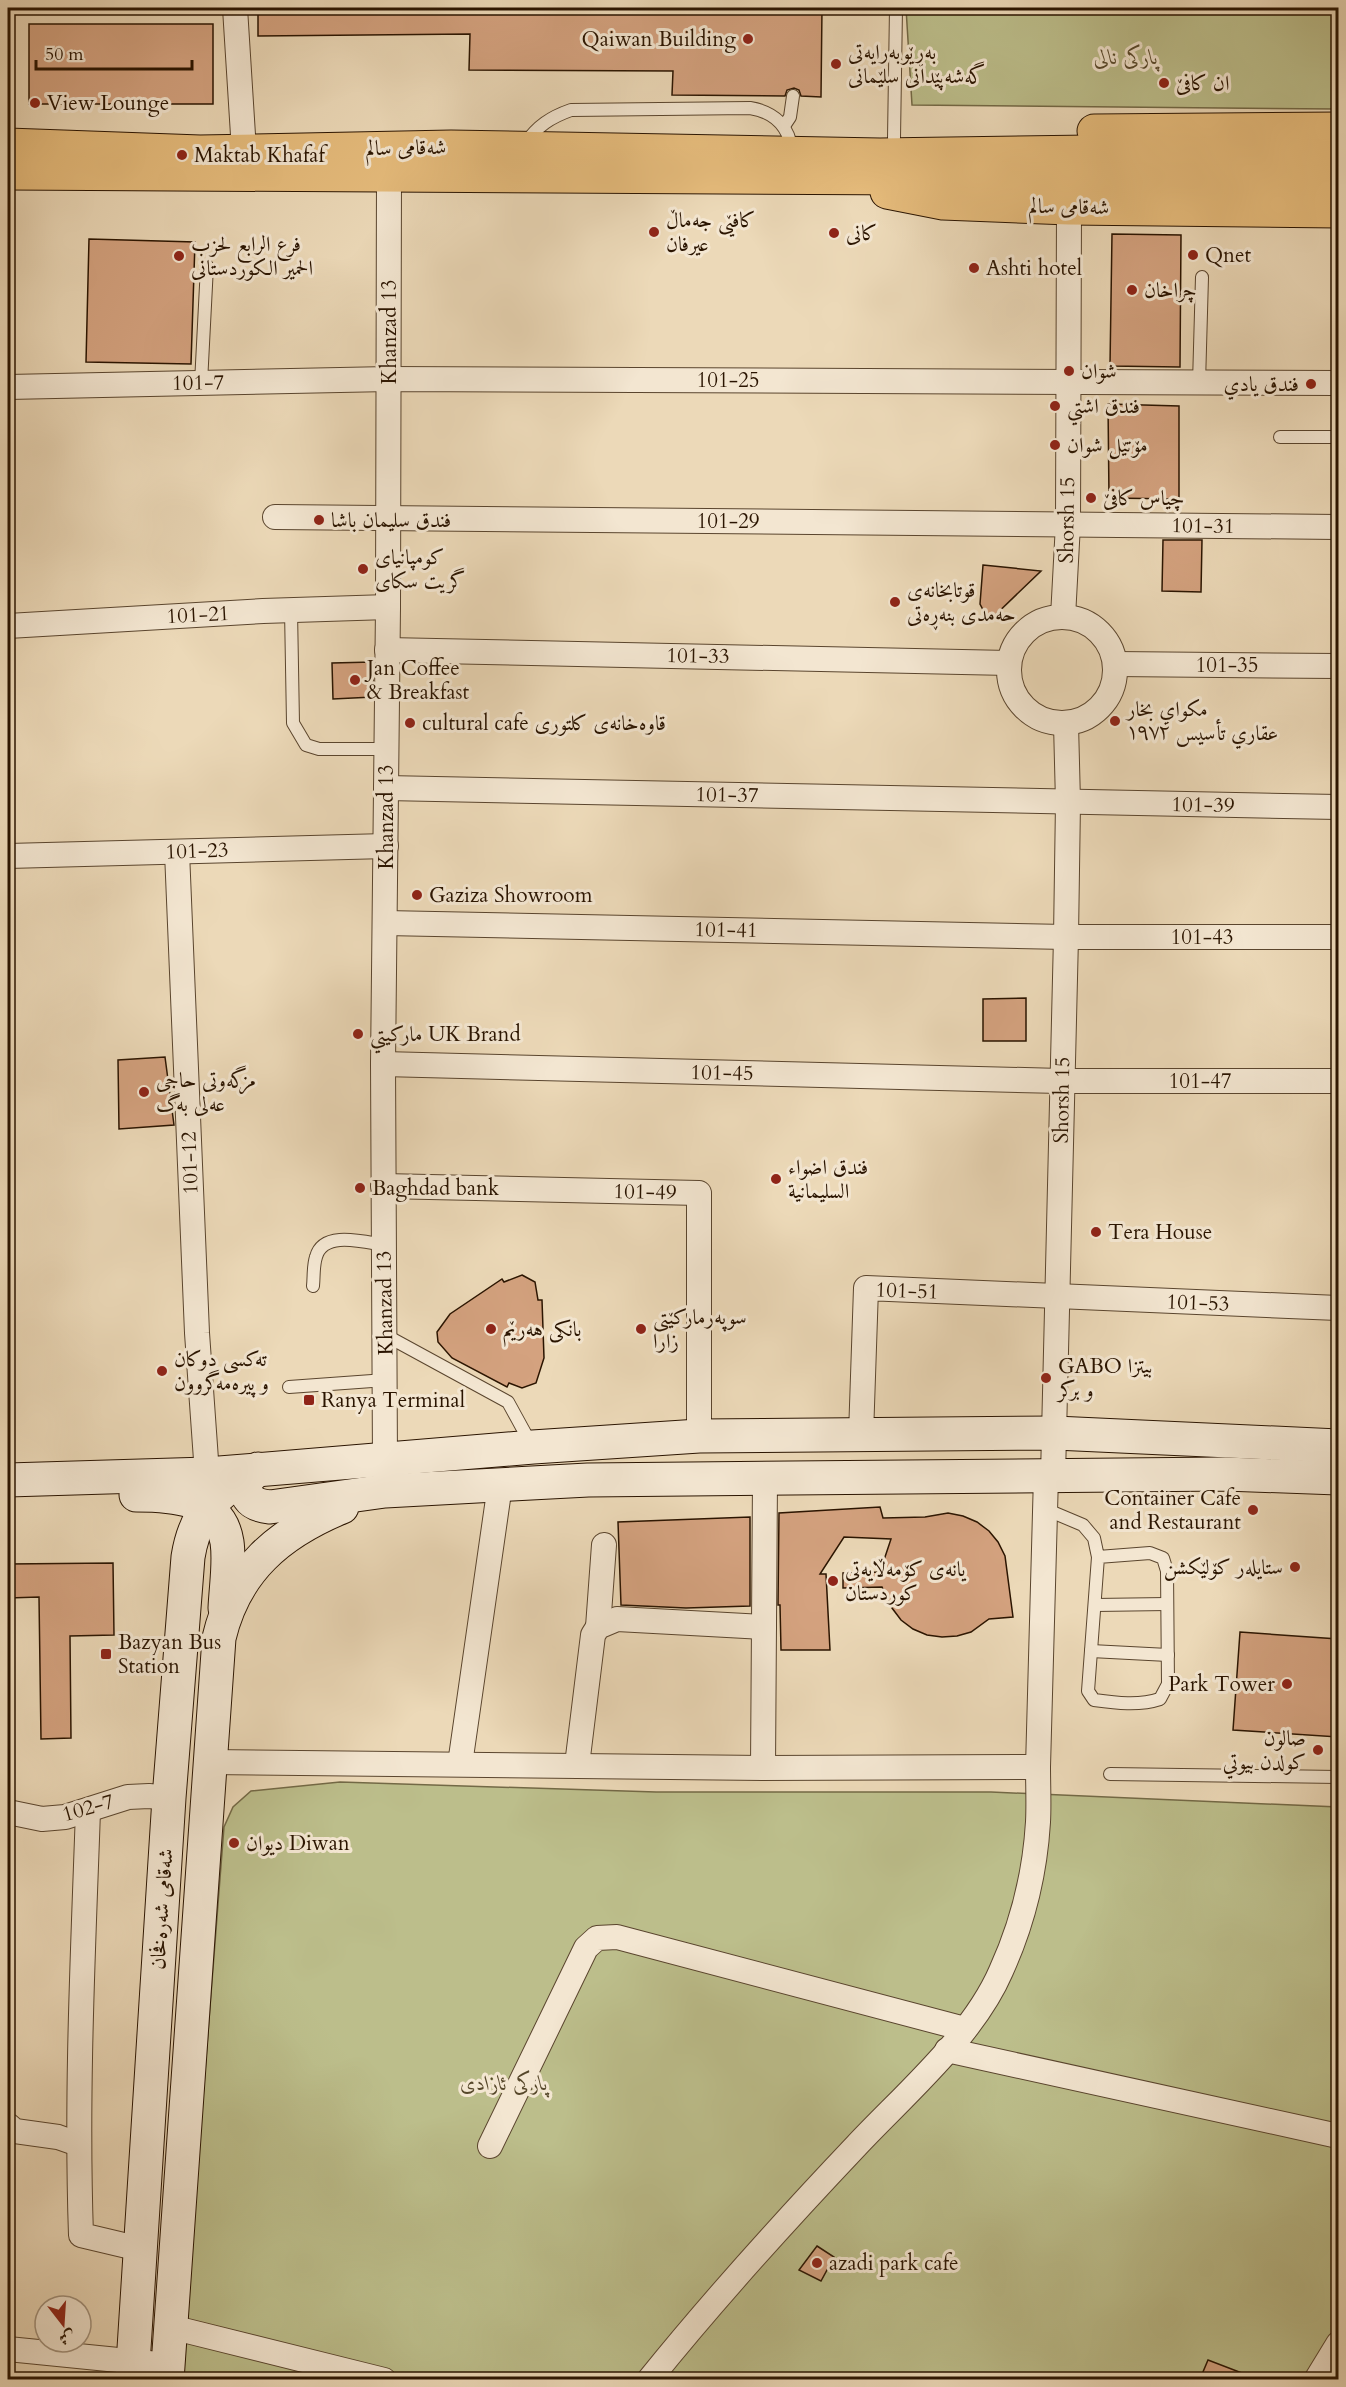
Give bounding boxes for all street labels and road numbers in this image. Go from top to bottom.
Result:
street label: شەقامی سالم [365,133,447,166]
street label: شەقامی سالم [1028,192,1110,225]
street label: Khanzad 13 [375,280,404,384]
street label: 101-25 [696,366,760,395]
street label: 101-7 [172,368,225,398]
street label: Shorsh 15 [1052,476,1082,564]
street label: 101-29 [696,507,760,536]
street label: 101-31 [1171,511,1235,541]
street label: 101-21 [166,599,230,631]
street label: 101-33 [666,641,730,671]
street label: 101-35 [1195,651,1259,680]
street label: Khanzad 13 [372,765,401,869]
street label: 101-37 [695,780,759,810]
street label: 101-39 [1171,790,1235,820]
street label: 101-23 [165,835,229,867]
street label: 101-41 [694,915,758,945]
street label: 101-43 [1170,923,1234,952]
street label: Shorsh 15 [1047,1056,1077,1144]
street label: 101-45 [690,1058,754,1088]
street label: 101-47 [1168,1067,1232,1096]
street label: 101-12 [174,1131,206,1195]
street label: 101-49 [613,1177,677,1207]
street label: Khanzad 13 [370,1250,400,1356]
street label: 101-51 [875,1275,939,1307]
street label: 101-53 [1166,1287,1230,1319]
street label: 102-7 [59,1787,117,1829]
street label: شەقامی شەرەفخان [143,1848,181,1970]

